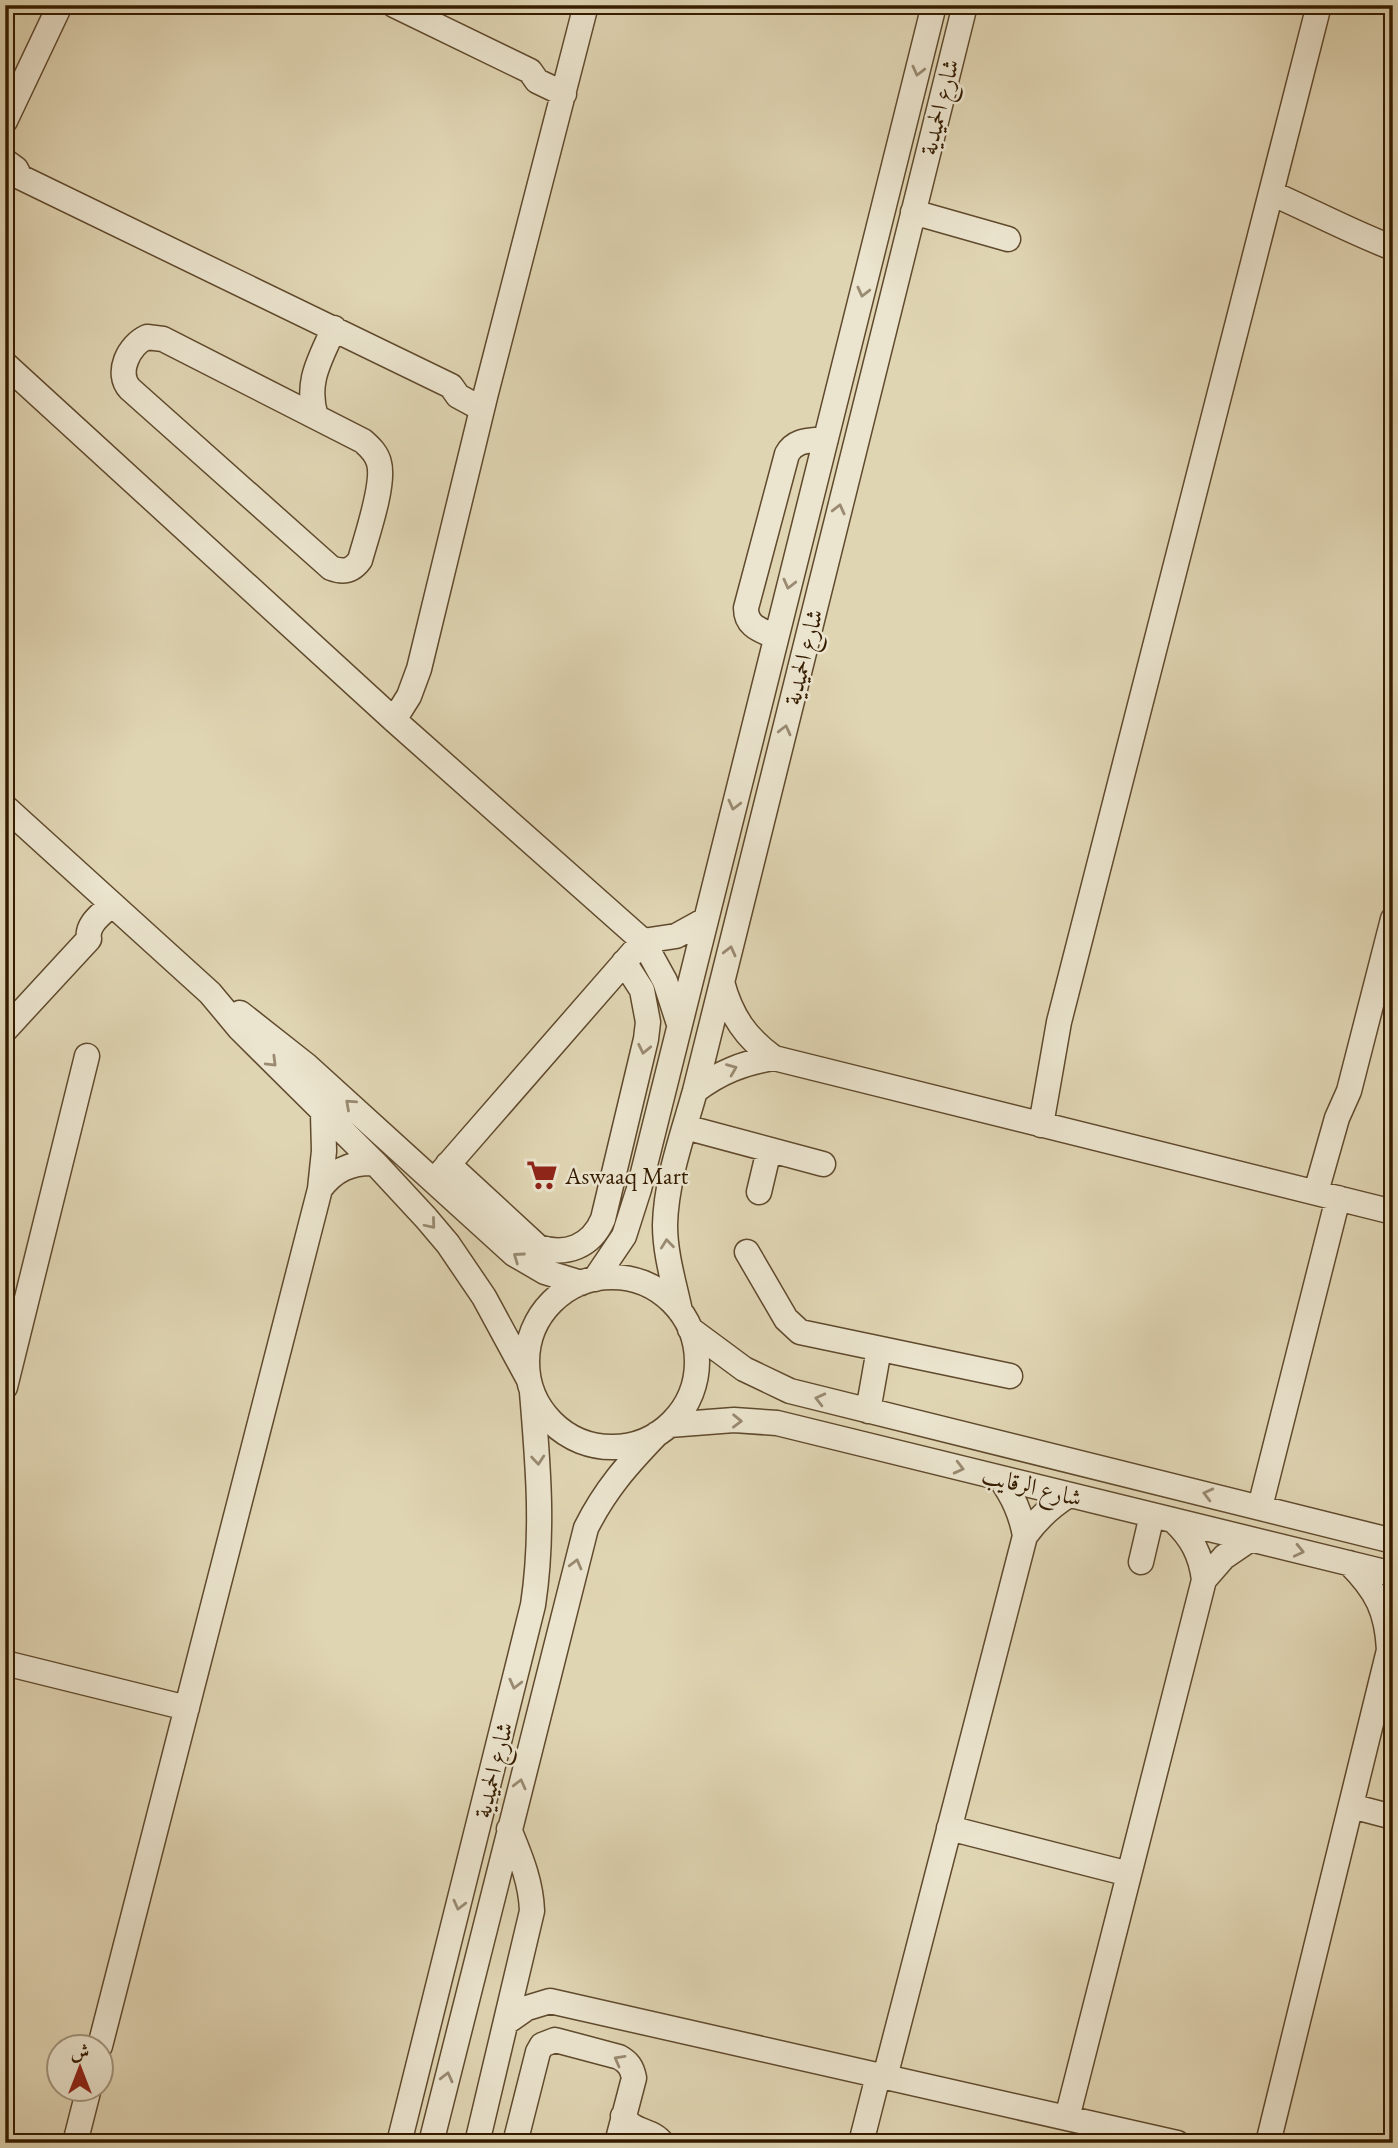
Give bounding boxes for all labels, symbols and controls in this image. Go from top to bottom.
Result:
street label: شارع الحميدية [912,56,971,160]
one-way arrow [912,65,926,77]
one-way arrow [857,286,871,298]
one-way arrow [831,504,845,516]
one-way arrow [783,578,797,590]
street label: شارع الحميدية [776,606,835,710]
one-way arrow [777,724,791,736]
one-way arrow [728,799,742,811]
one-way arrow [722,945,736,957]
one-way arrow [638,1043,652,1055]
one-way arrow [263,1054,276,1067]
one-way arrow [725,1063,737,1077]
one-way arrow [345,1100,358,1112]
supermarket icon: Aswaaq Mart [525,1158,559,1192]
place label: Aswaaq Mart [564,1160,689,1191]
one-way arrow [423,1216,435,1229]
one-way arrow [660,1238,675,1249]
one-way arrow [513,1253,526,1265]
one-way arrow [814,1393,826,1407]
one-way arrow [732,1413,743,1429]
one-way arrow [530,1454,545,1465]
street label: شارع الرقايب [978,1459,1085,1518]
one-way arrow [953,1460,965,1474]
one-way arrow [1202,1488,1214,1503]
one-way arrow [1293,1543,1305,1558]
one-way arrow [567,1558,582,1570]
one-way arrow [509,1678,523,1690]
street label: شارع الحميدية [466,1719,525,1823]
one-way arrow [512,1779,526,1791]
one-way arrow [453,1899,467,1911]
north arrow [46,2032,116,2102]
text: ش [71,2039,89,2064]
one-way arrow [614,2054,626,2068]
one-way arrow [439,2071,453,2083]

